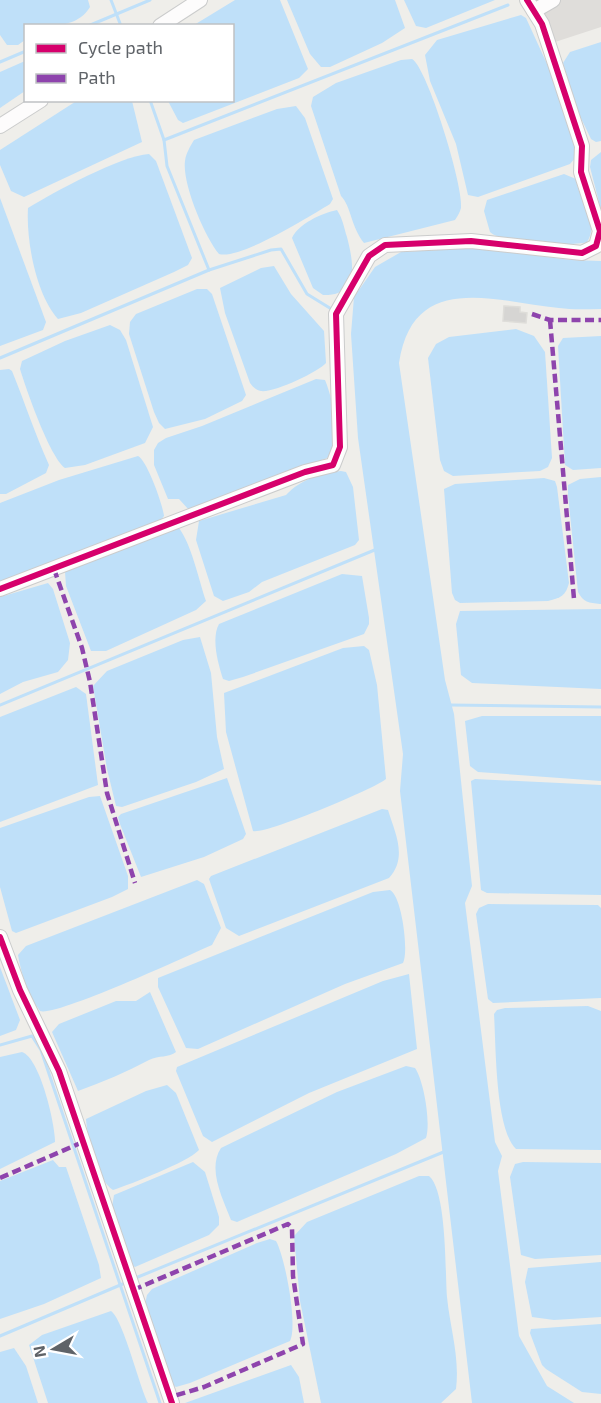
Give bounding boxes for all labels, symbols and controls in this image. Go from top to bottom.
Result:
legend [24,24,234,102]
text: Cycle path [78,36,163,58]
text: Path [78,66,116,88]
north arrow [24,1319,84,1379]
text: N [28,1344,49,1359]

